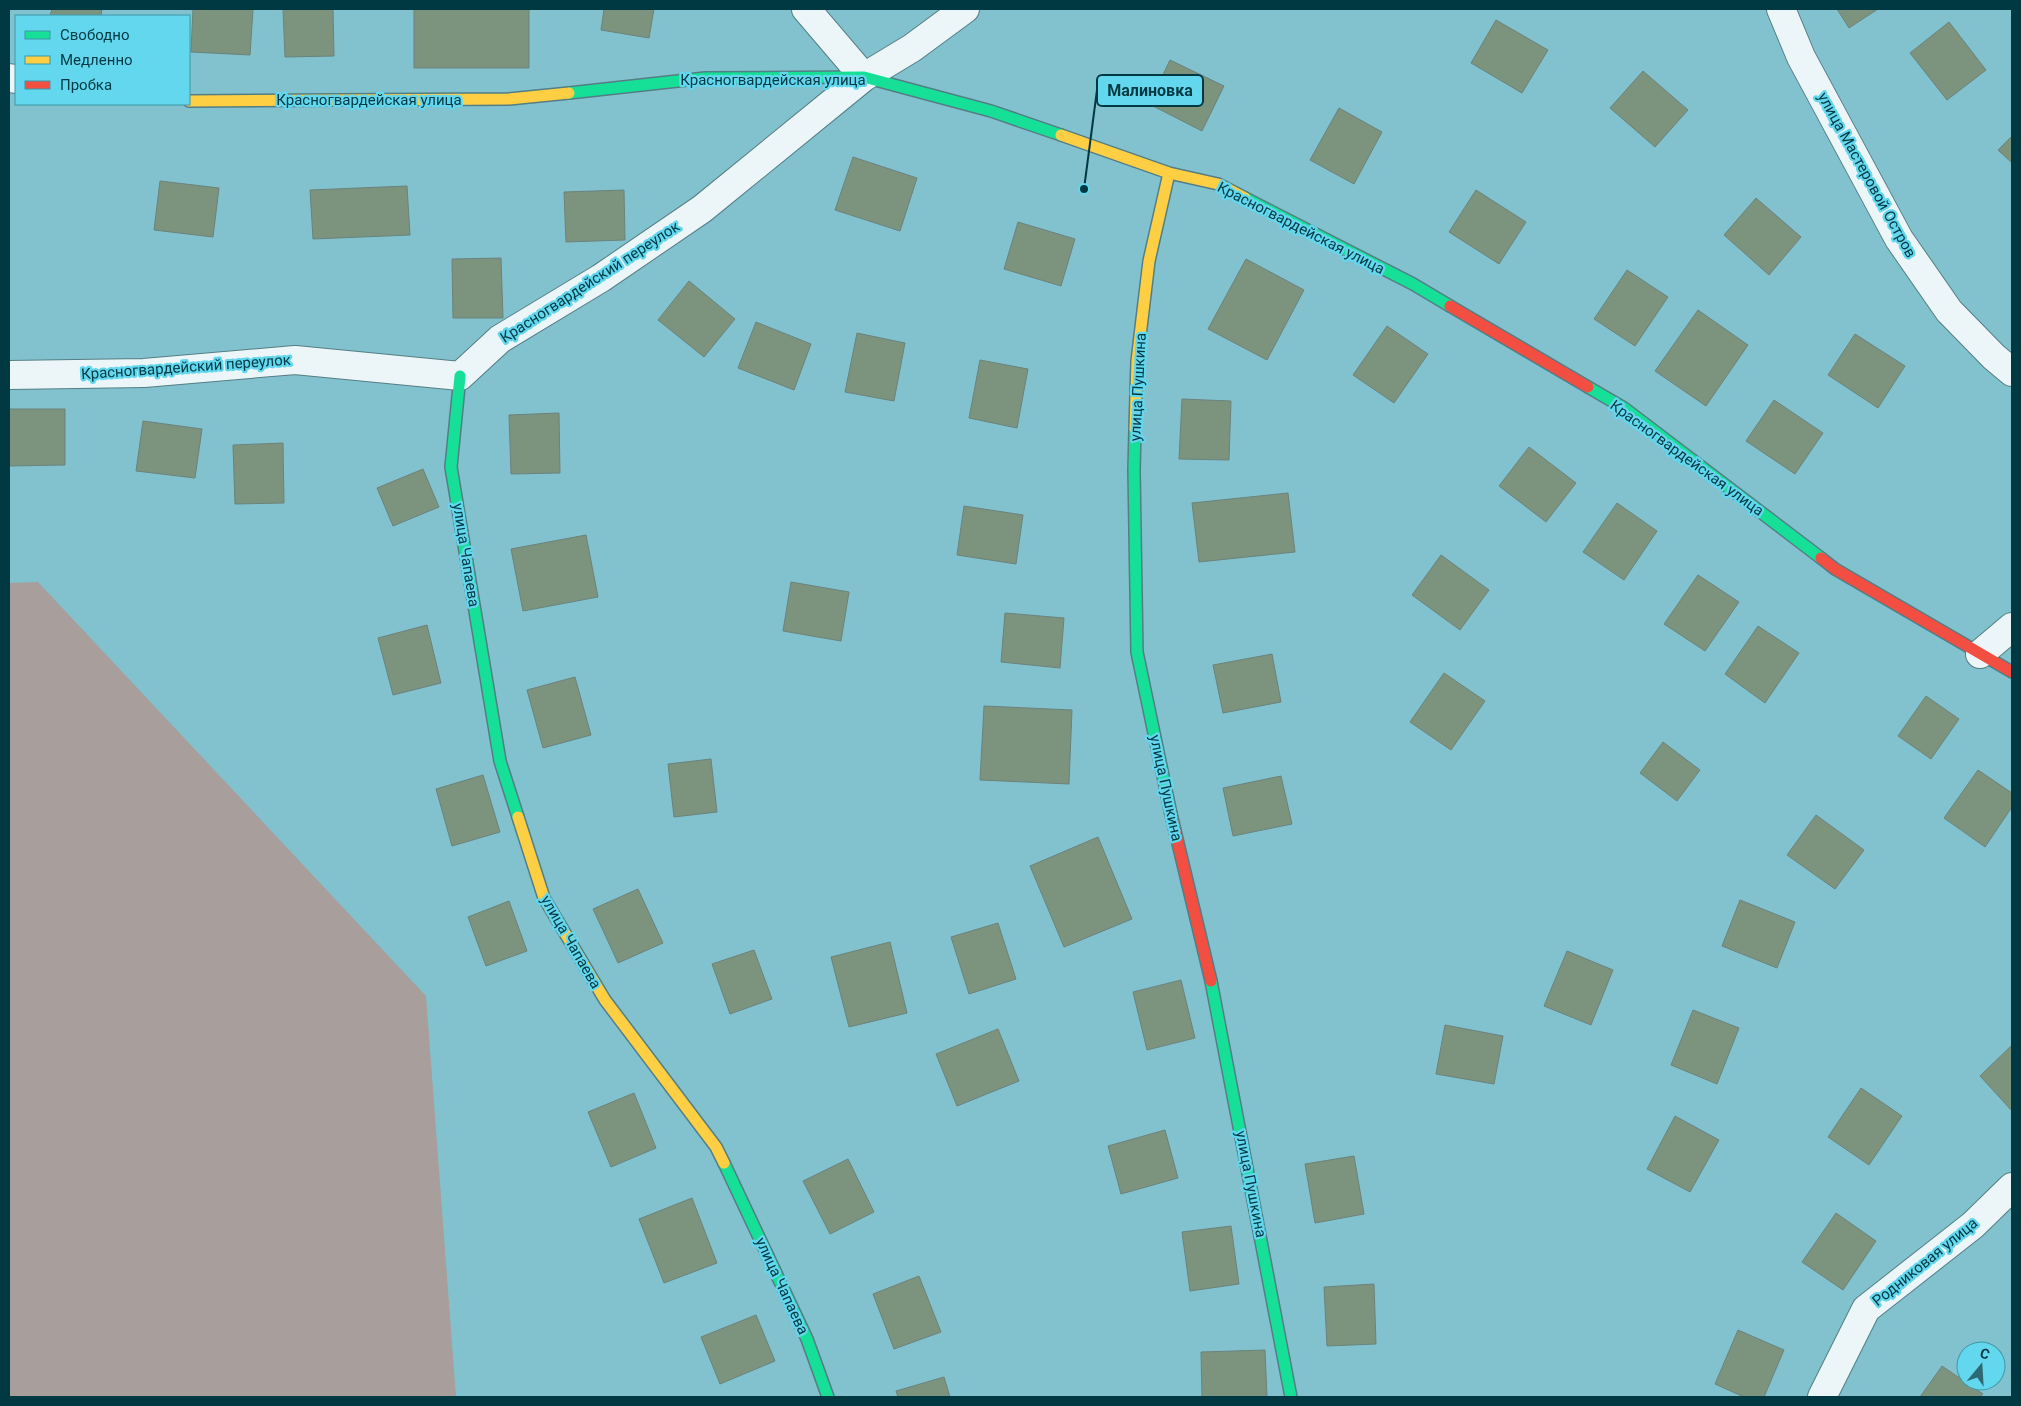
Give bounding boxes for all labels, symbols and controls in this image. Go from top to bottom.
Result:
legend [15,15,190,105]
text: Свободно [60,26,129,44]
text: Медленно [60,51,133,69]
street label: Красногвардейская улица [680,71,866,89]
callout: Малиновка [1097,75,1203,106]
text: Пробка [60,76,112,94]
text: Малиновка [1107,81,1193,100]
street label: улица Мастеровой Остров [1814,89,1920,261]
street label: Красногвардейская улица [276,91,462,109]
street label: Красногвардейская улица [1214,178,1388,278]
street label: Красногвардейский переулок [497,217,683,347]
street label: улица Пушкина [1126,332,1150,442]
street label: Красногвардейский переулок [81,351,291,383]
street label: Красногвардейская улица [1607,396,1767,520]
street label: улица Чапаева [449,502,483,608]
street label: улица Пушкина [1146,733,1186,843]
street label: улица Чапаева [537,892,605,992]
street label: улица Пушкина [1232,1129,1270,1239]
street label: Родниковая улица [1869,1214,1981,1310]
street label: улица Чапаева [752,1235,812,1337]
north arrow [1956,1341,2006,1391]
text: С [1978,1345,1992,1363]

